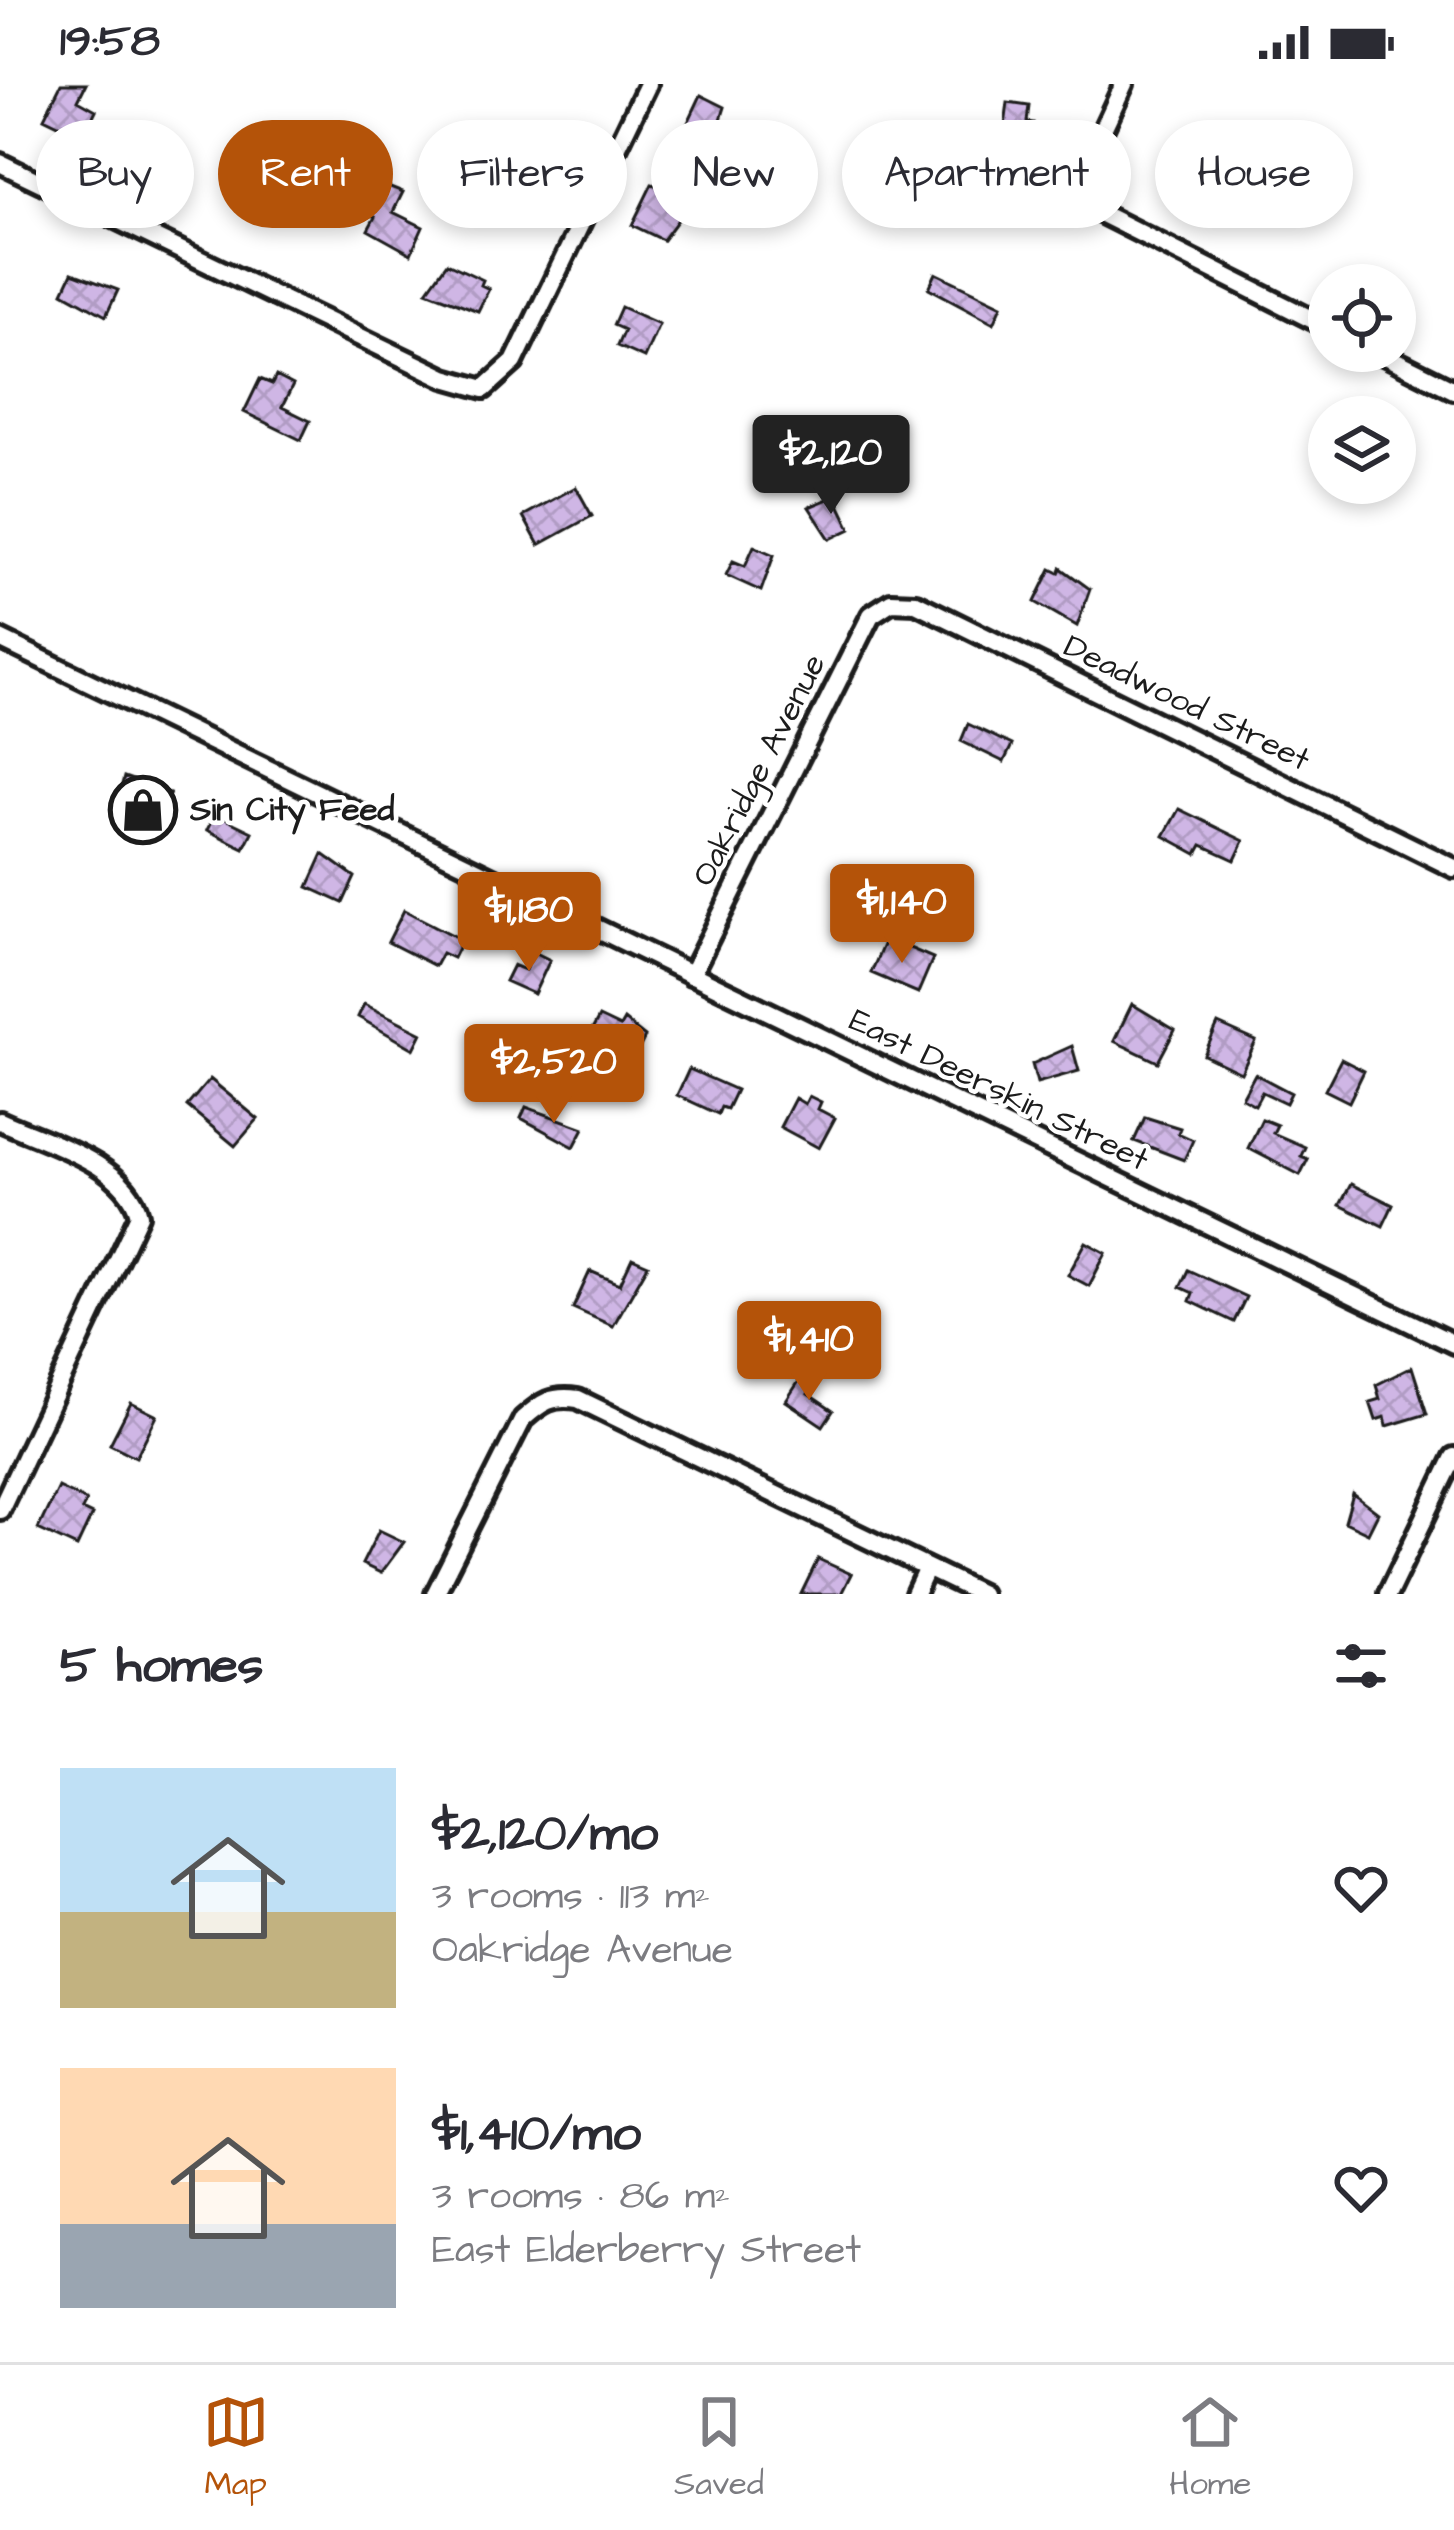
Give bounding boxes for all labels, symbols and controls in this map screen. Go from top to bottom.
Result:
text: 19:58 [60,11,160,73]
chip: Buy [36,120,194,228]
chip: Rent [218,120,393,228]
chip: Filters [417,120,627,228]
chip: New [651,120,818,228]
chip: Apartment [842,120,1131,228]
chip: House [1155,120,1353,228]
map controls [1308,264,1416,504]
button: locate [1308,264,1416,372]
button: layers [1308,396,1416,504]
pin: $2,120 [733,415,929,517]
text: $2,120 [780,427,882,481]
street label: Deadwood Street [1056,623,1318,783]
street label: Oakridge Avenue [681,646,839,895]
shop icon: Sin City Feed [108,775,178,845]
place label: Sin City Feed [189,787,394,835]
pin: $1,140 [804,864,1000,966]
pin: $1,180 [431,872,627,974]
text: $1,140 [857,876,947,930]
text: $1,180 [485,884,573,938]
street label: East Deerskin Street [841,997,1157,1183]
pin: $2,520 [456,1024,652,1126]
text: $2,520 [491,1036,617,1090]
pin: $1,410 [711,1301,907,1403]
text: $1,410 [764,1313,854,1367]
text: 5 homes [60,1631,263,1702]
icon: filters [1328,1633,1394,1699]
text: $2,120/mo [432,1799,658,1870]
icon: home [156,1816,300,1960]
icon: heart [1328,1855,1394,1921]
text: 3 rooms · 113 m² [432,1870,710,1924]
text: Oakridge Avenue [432,1924,733,1978]
text: $1,410/mo [432,2099,641,2170]
icon: home [156,2116,300,2260]
icon: heart [1328,2155,1394,2221]
text: 3 rooms · 86 m² [432,2170,730,2224]
text: East Elderberry Street [432,2224,861,2278]
tab: Map [203,2389,269,2507]
tab: Saved [674,2389,764,2507]
tab: Home [1169,2389,1251,2507]

